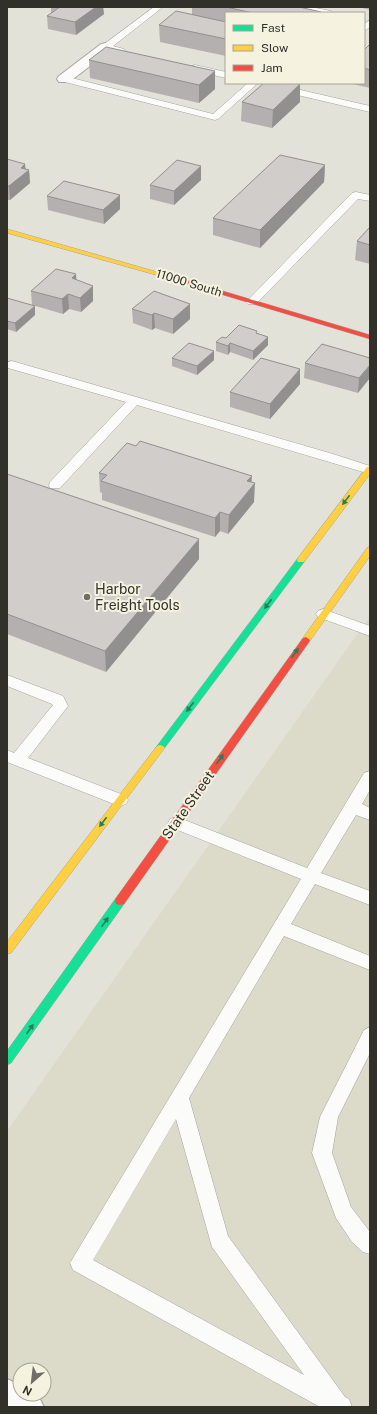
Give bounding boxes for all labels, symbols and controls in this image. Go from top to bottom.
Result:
legend [225,12,365,84]
text: Fast [261,21,286,35]
text: Slow [261,41,289,55]
text: Jam [261,61,283,75]
street label: 11000 South [154,266,224,300]
one-way arrow [343,495,351,505]
place label: Harbor Freight Tools [95,581,180,613]
marker: Harbor Freight Tools [82,592,92,602]
one-way arrow [264,598,272,609]
one-way arrow [291,648,299,658]
one-way arrow [186,702,194,713]
one-way arrow [216,754,224,765]
street label: State Street [159,768,217,842]
one-way arrow [99,817,107,828]
one-way arrow [101,917,109,928]
one-way arrow [26,1023,34,1034]
north arrow [12,1362,52,1402]
text: N [21,1384,34,1398]

